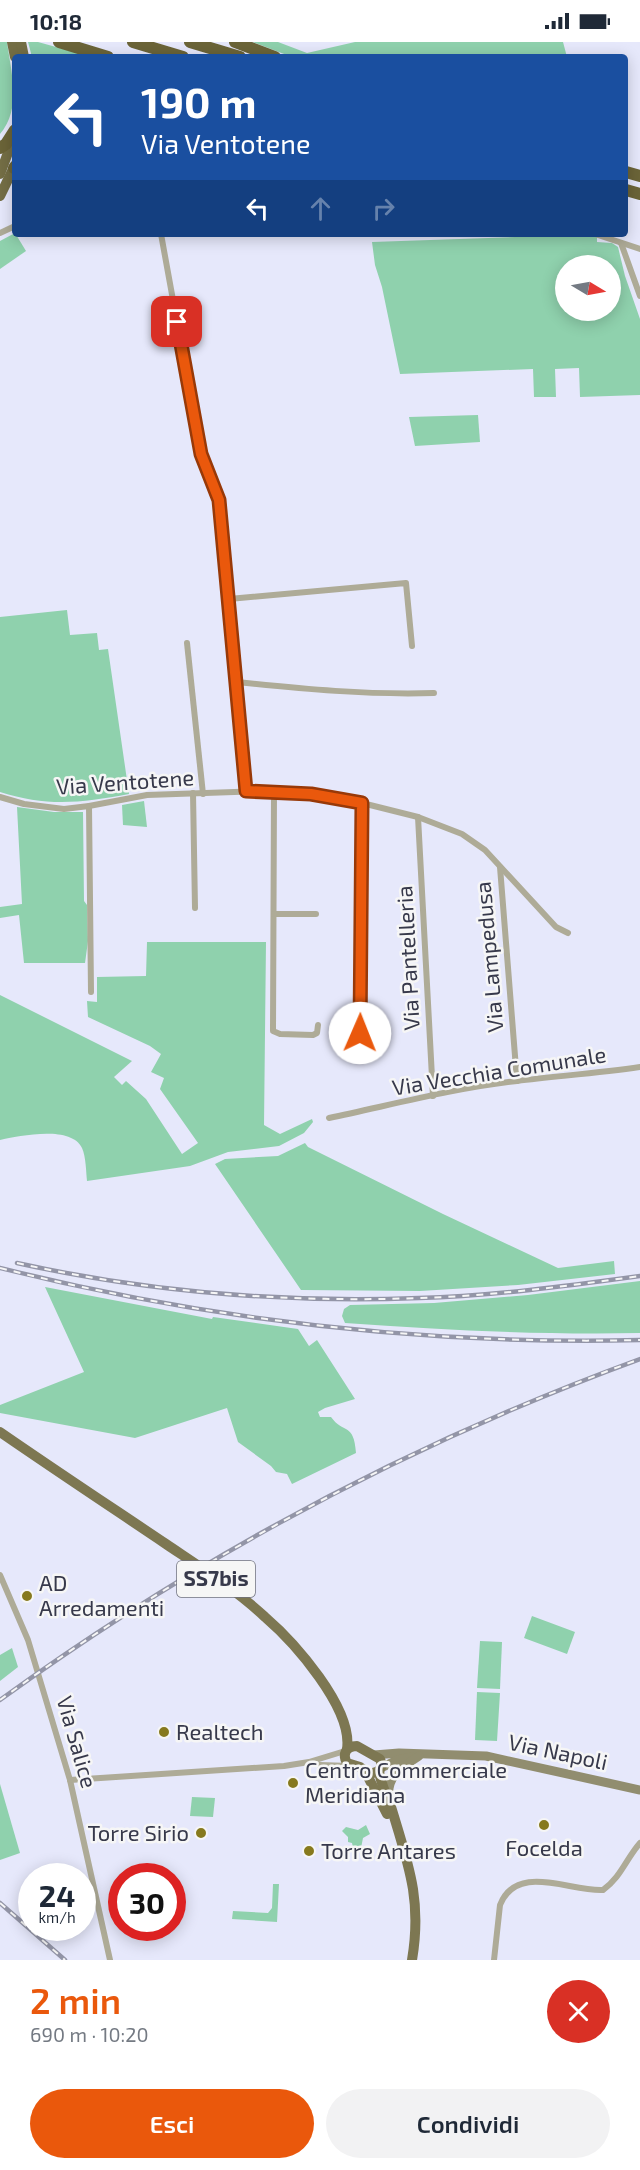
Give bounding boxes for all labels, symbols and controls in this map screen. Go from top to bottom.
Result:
text: 10:18 [30,8,82,34]
text: 190 m [141,76,257,126]
icon: left [42,78,120,156]
text: Via Ventotene [141,127,311,159]
icon: left [241,192,274,225]
icon: ahead [304,192,337,225]
icon: right [367,192,400,225]
north arrow [555,255,621,321]
map controls [555,255,621,321]
pin [151,296,202,347]
icon: arrive [160,305,193,338]
street label: Via Ventotene [55,763,195,799]
street label: Via Lampedusa [468,881,508,1034]
street label: Via Pantelleria [390,885,424,1031]
position arrow [328,1001,392,1065]
street label: Via Vecchia Comunale [390,1040,608,1100]
road number: SS7bis [177,1561,255,1597]
place label: AD Arredamenti [39,1569,164,1620]
marker: AD Arredamenti [20,1589,34,1603]
street label: Via Salice [52,1693,104,1791]
place label: Realtech [176,1718,264,1744]
marker: Realtech [157,1725,171,1739]
street label: Via Napoli [506,1728,610,1774]
place label: Centro Commerciale Meridiana [305,1756,507,1807]
marker: Centro Commerciale Meridiana [286,1776,300,1790]
marker: Focelda [537,1818,551,1832]
place label: Torre Sirio [88,1819,189,1845]
marker: Torre Sirio [194,1826,208,1840]
place label: Focelda [505,1834,583,1860]
place label: Torre Antares [321,1837,456,1863]
marker: Torre Antares [302,1844,316,1858]
speed limit sign: 30 [108,1863,186,1941]
text: 24 [39,1877,75,1913]
text: km/h [38,1908,76,1926]
text: 2 min [30,1978,121,2021]
button: close [547,1980,610,2043]
text: 690 m · 10:20 [30,2022,149,2046]
button: Esci [30,2089,314,2158]
button: Condividi [326,2089,610,2158]

